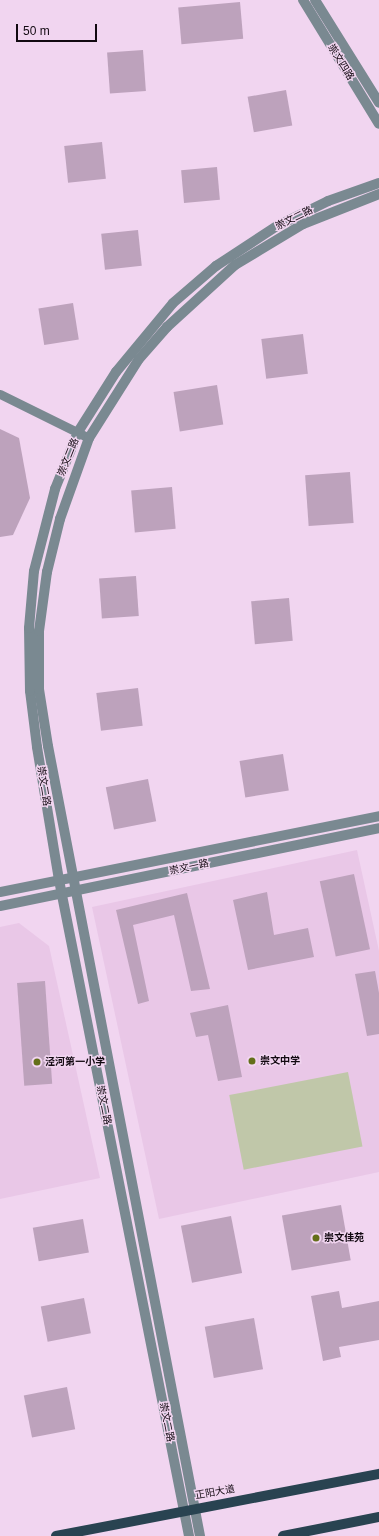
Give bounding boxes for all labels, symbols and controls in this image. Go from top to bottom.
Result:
scale bar [18,16,99,42]
text: 50 m [23,24,50,38]
street label: 崇文四路 [325,42,357,82]
street label: 崇文二路 [273,204,315,232]
street label: 崇文二路 [55,436,81,478]
street label: 崇文二路 [35,765,53,807]
street label: 崇文一路 [168,857,210,877]
place label: 崇文中学 [260,1055,300,1067]
place label: 泾河第一小学 [45,1056,105,1068]
marker: 崇文中学 [247,1056,257,1066]
marker: 泾河第一小学 [32,1057,42,1067]
street label: 崇文二路 [94,1084,114,1126]
place label: 崇文佳苑 [324,1232,364,1244]
marker: 崇文佳苑 [311,1233,321,1243]
street label: 崇文二路 [157,1401,177,1443]
street label: 正阳大道 [194,1483,236,1501]

